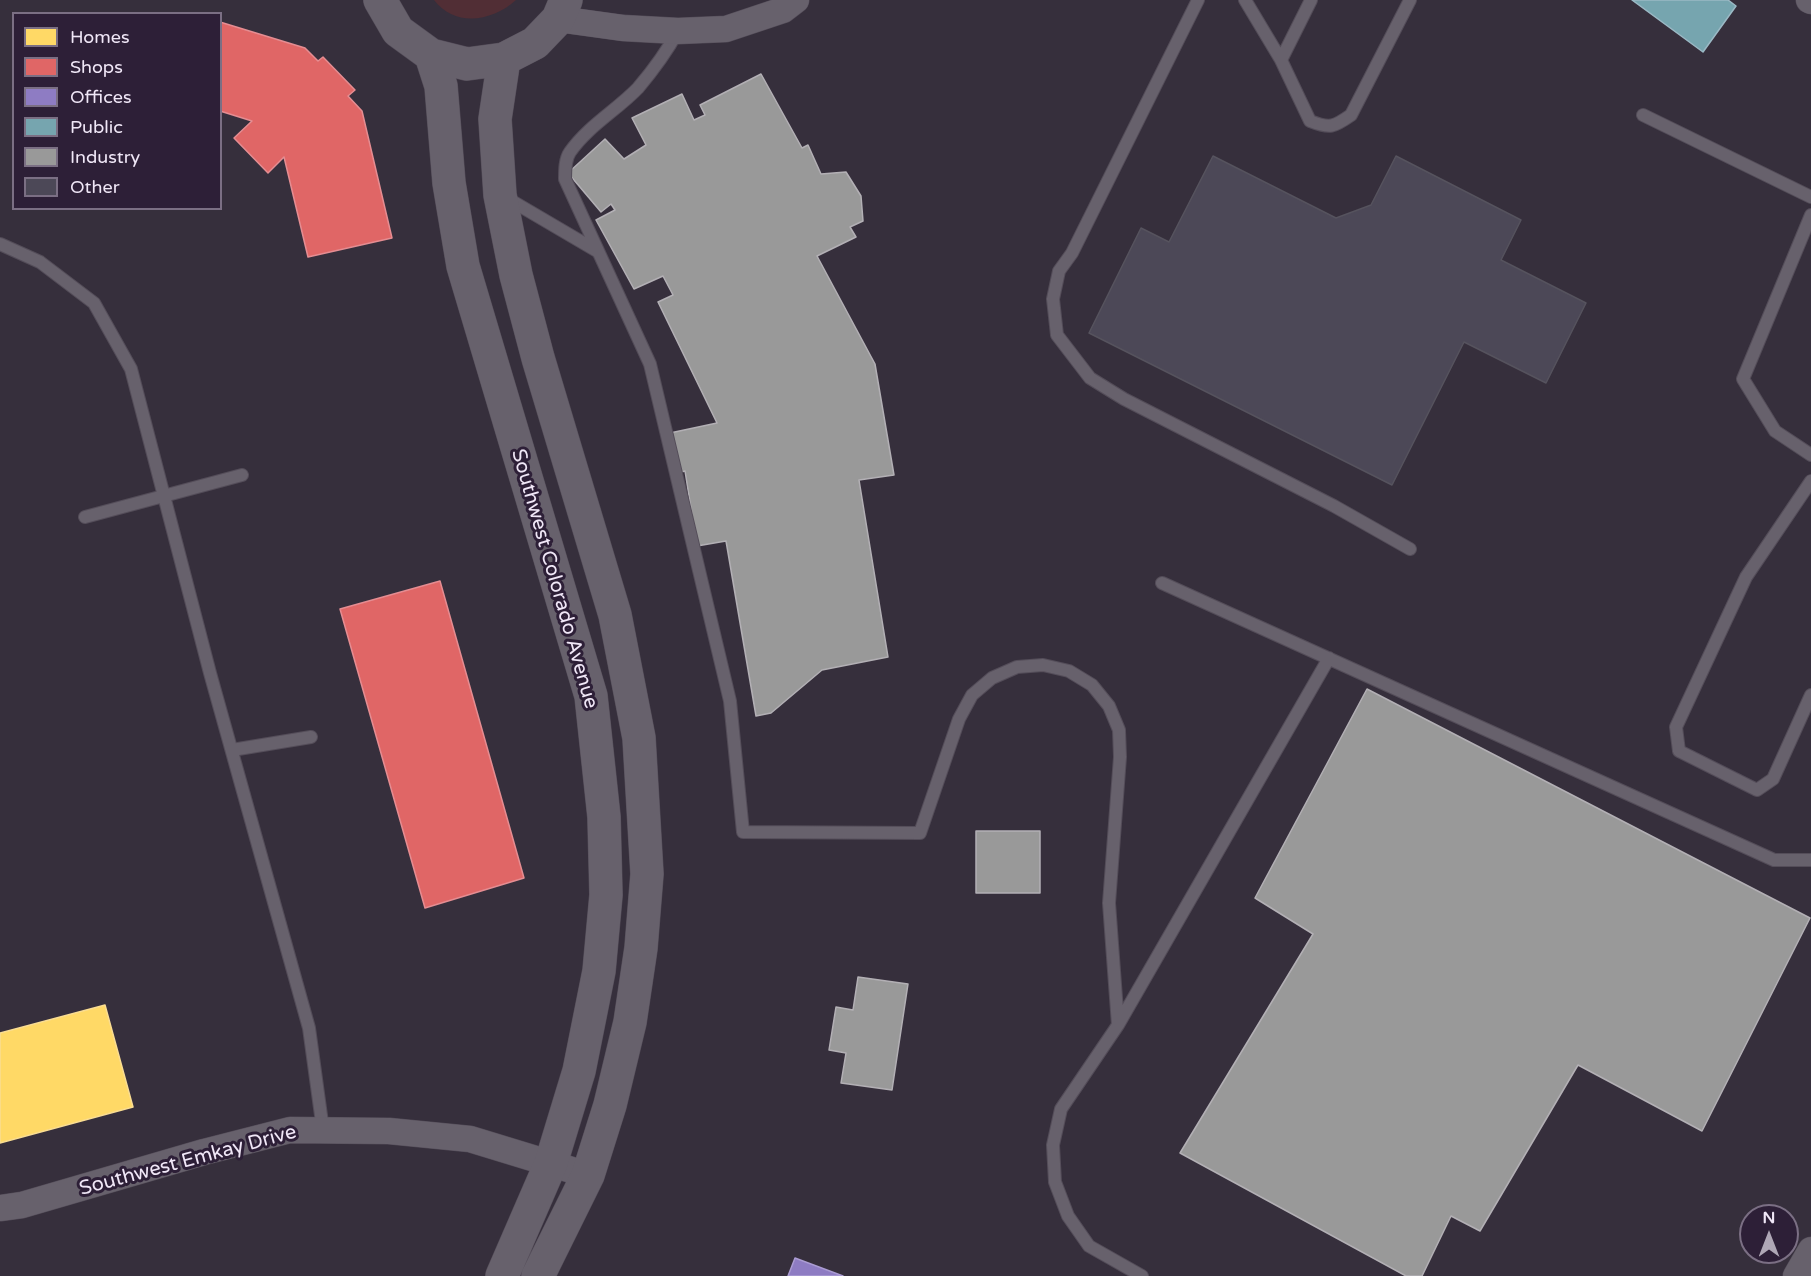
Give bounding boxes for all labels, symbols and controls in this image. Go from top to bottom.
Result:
legend [12,12,222,210]
text: Homes [70,26,130,48]
text: Shops [70,56,123,78]
text: Offices [70,86,132,108]
text: Public [70,116,123,138]
text: Industry [70,146,140,168]
text: Other [70,176,120,198]
street label: Southwest Colorado Avenue [505,446,603,712]
street label: Southwest Emkay Drive [77,1120,299,1202]
north arrow [1739,1204,1799,1264]
text: N [1763,1208,1775,1228]

